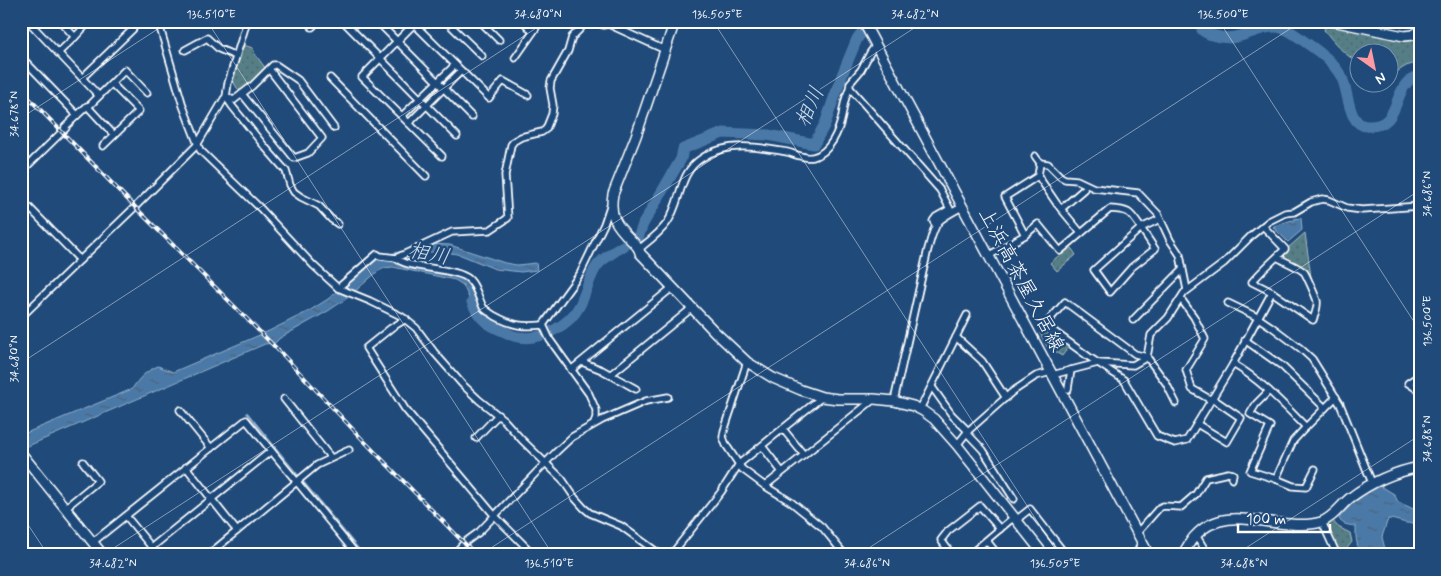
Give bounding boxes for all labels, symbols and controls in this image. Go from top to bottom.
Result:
text: 136.510°E [186,7,236,23]
text: 34.680°N [514,7,562,23]
text: 136.505°E [692,7,742,23]
text: 34.682°N [891,7,939,23]
text: 136.500°E [1197,7,1249,23]
north arrow [1348,42,1398,92]
text: N [1372,68,1389,88]
water label: 相川 [789,82,831,132]
text: 34.678°N [7,91,23,137]
text: 34.686°N [1420,171,1436,217]
street label: 上浜高茶屋久居線 [972,203,1070,357]
water label: 相川 [406,236,452,272]
text: 136.500°E [1420,295,1436,347]
text: 34.680°N [7,335,23,383]
text: 34.688°N [1420,416,1436,462]
scale bar [1238,501,1331,533]
text: 100 m [1246,510,1286,530]
text: 34.682°N [89,556,137,572]
text: 136.510°E [524,556,574,572]
text: 34.686°N [844,556,890,572]
text: 136.505°E [1030,556,1080,572]
text: 34.688°N [1221,556,1267,572]

